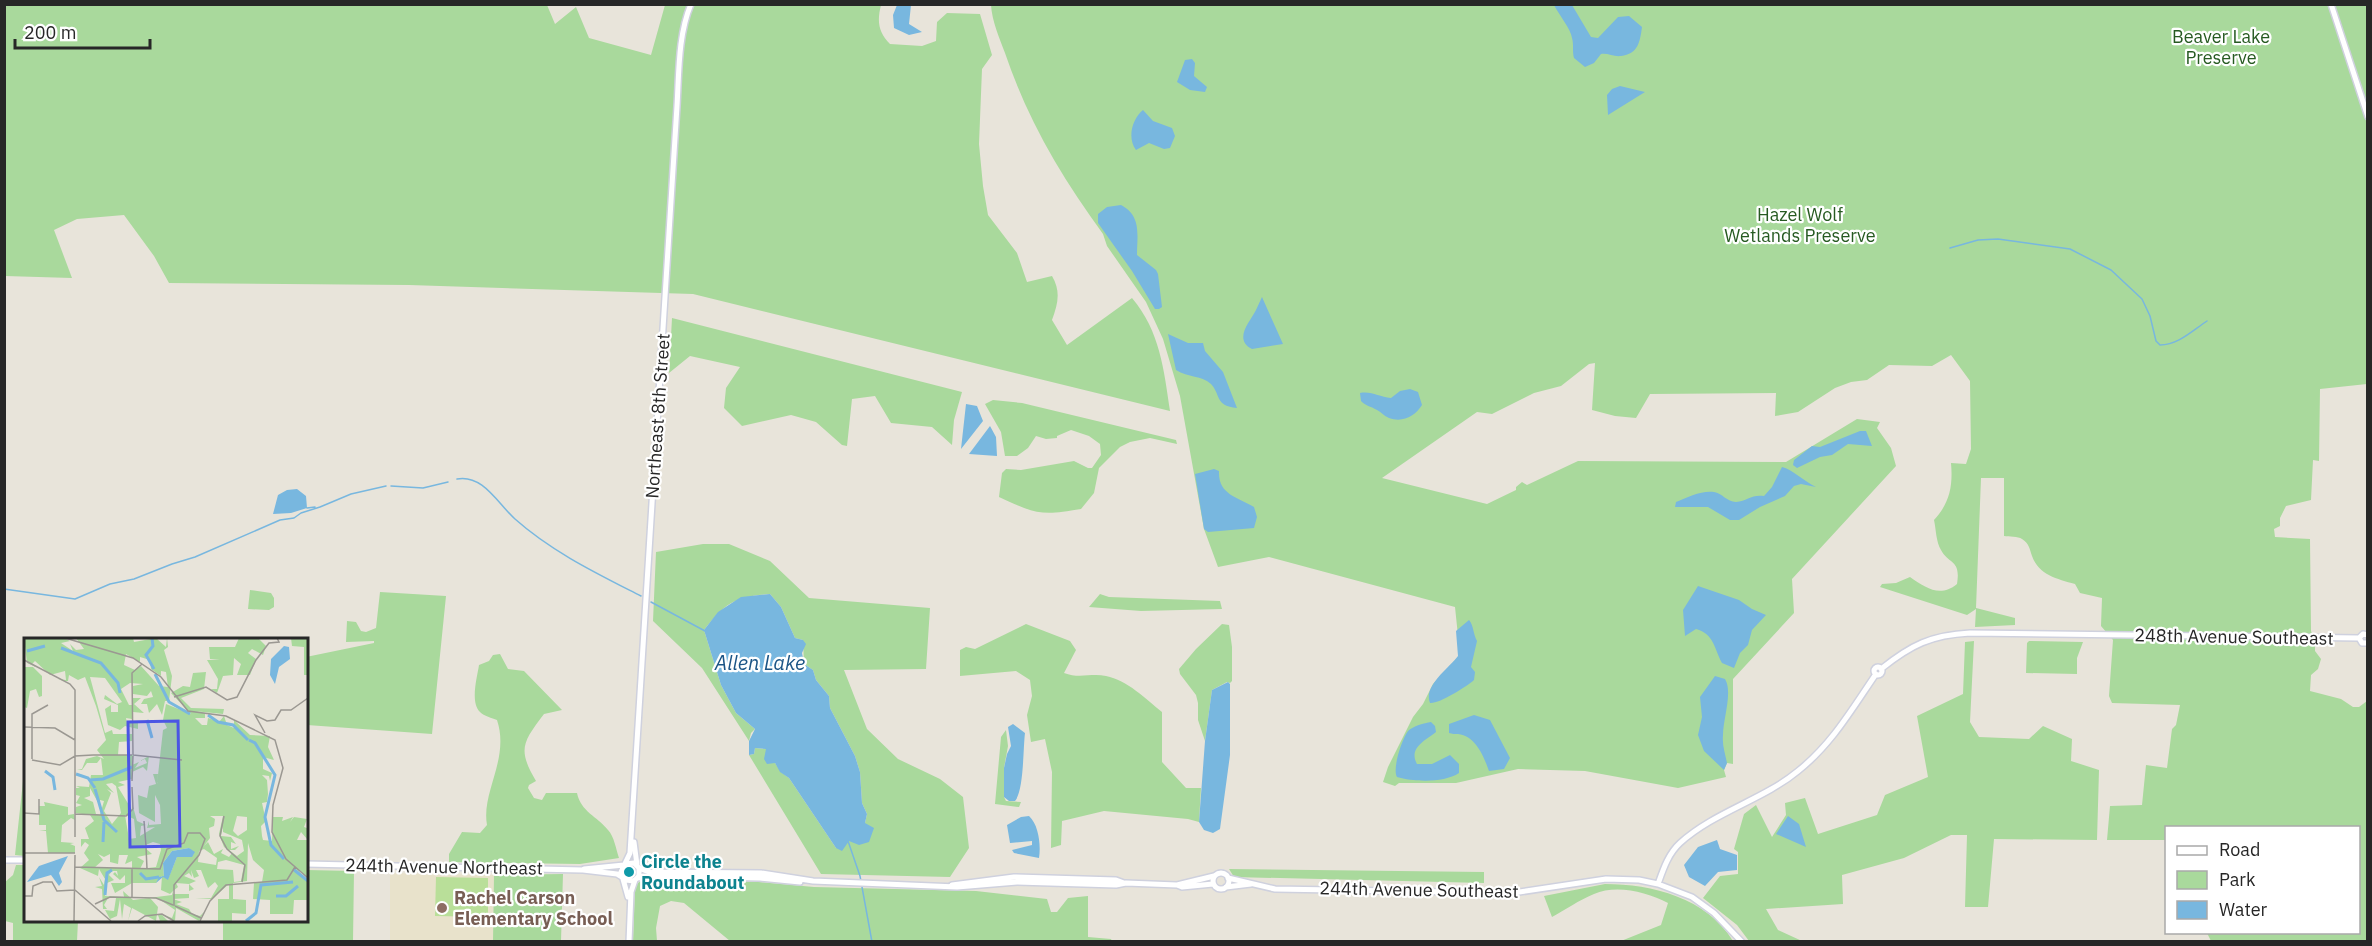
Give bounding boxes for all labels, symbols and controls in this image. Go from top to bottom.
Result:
scale bar [15,12,150,50]
text: 200 m [24,21,76,44]
park label: Beaver Lake Preserve [2172,25,2270,69]
park label: Hazel Wolf Wetlands Preserve [1724,203,1876,247]
street label: Northeast 8th Street [640,333,675,499]
street label: 248th Avenue Southeast [2134,623,2334,650]
inset map [24,638,308,922]
water label: Allen Lake [714,649,805,676]
legend [2165,826,2360,934]
text: Road [2219,838,2260,861]
place label: Circle the Roundabout [641,850,744,894]
street label: 244th Avenue Northeast [345,853,543,880]
marker: Circle the Roundabout [622,865,636,879]
text: Park [2219,868,2256,891]
street label: 244th Avenue Southeast [1319,876,1519,903]
place label: Rachel Carson Elementary School [454,886,613,930]
text: Water [2219,898,2268,921]
marker: Rachel Carson Elementary School [435,901,449,915]

